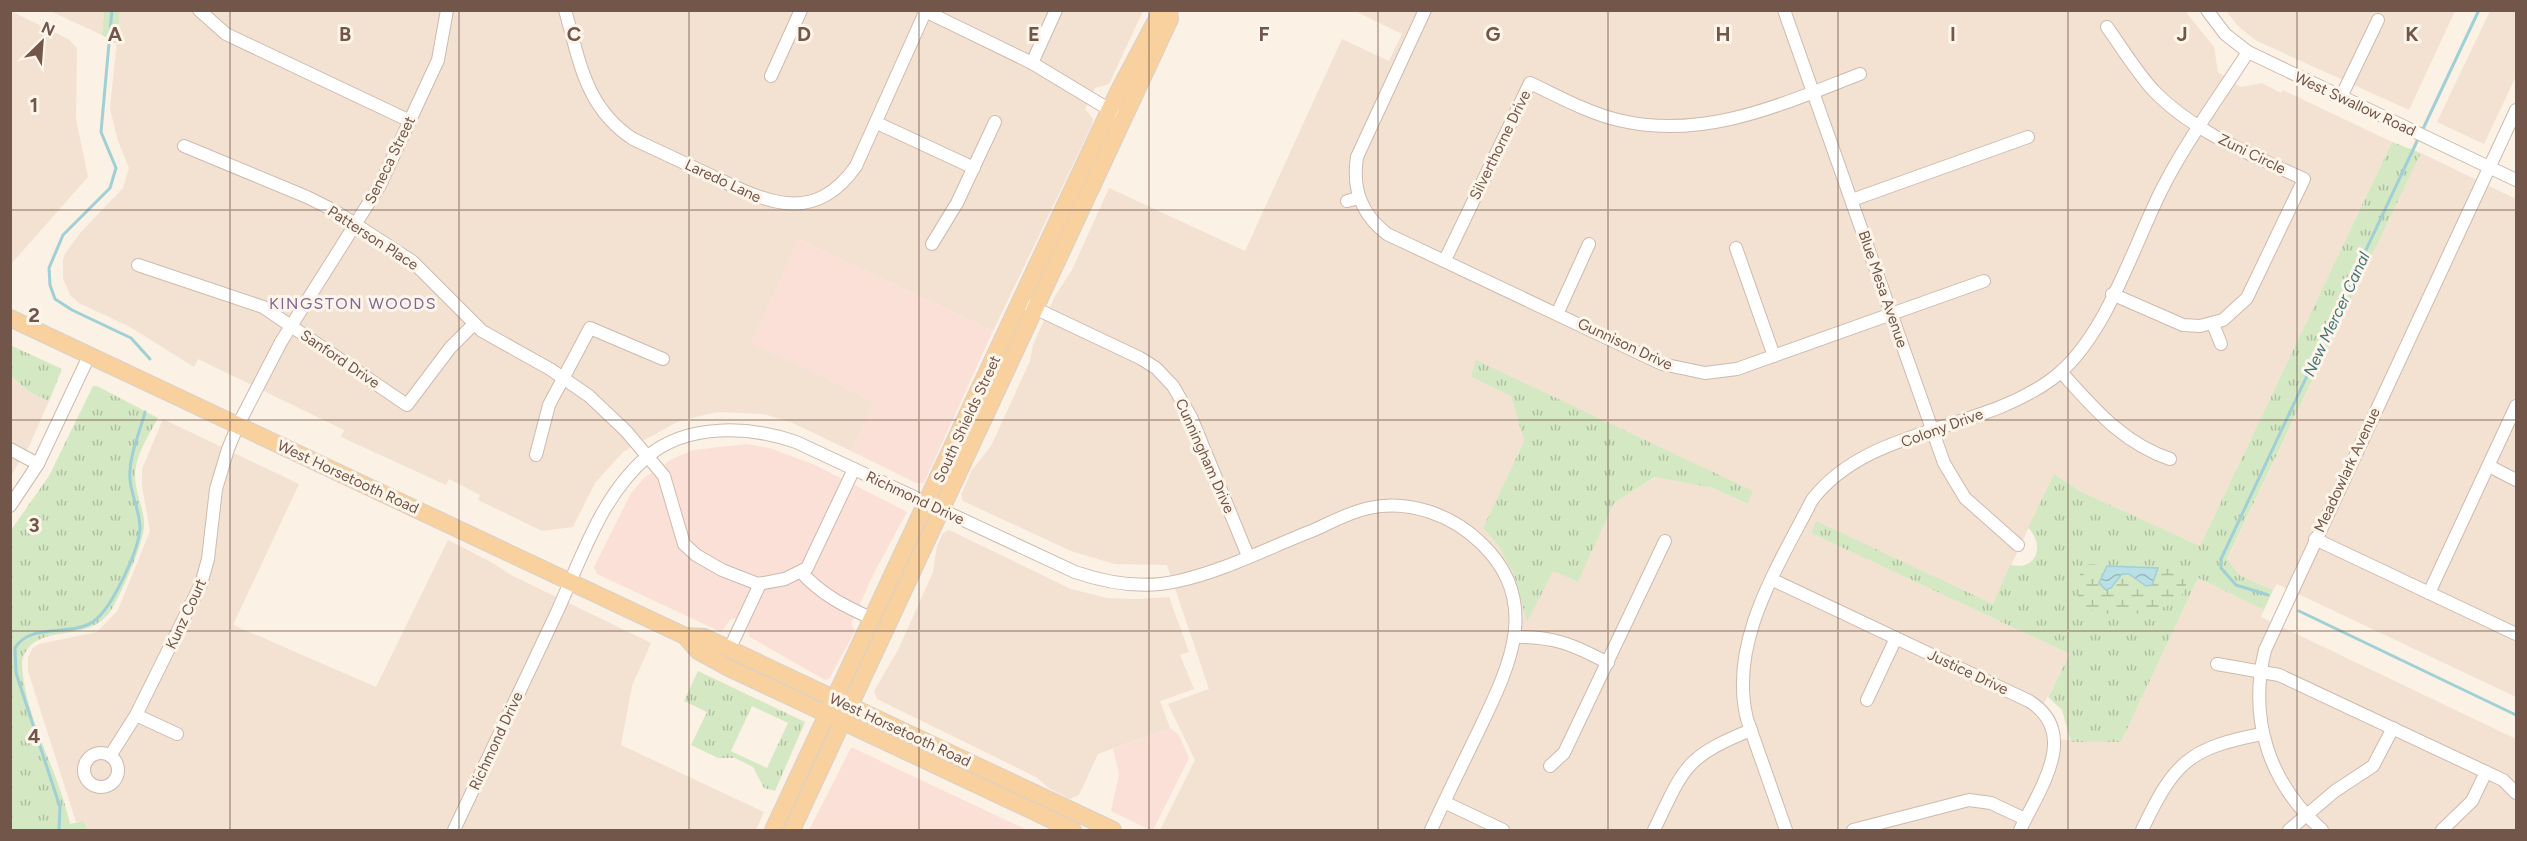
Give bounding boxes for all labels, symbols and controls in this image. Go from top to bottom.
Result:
north arrow [12,12,72,72]
text: N [39,18,58,40]
text: A [108,22,123,46]
text: B [339,22,351,46]
text: C [567,22,581,46]
text: D [797,22,811,46]
text: E [1028,22,1040,46]
text: F [1258,22,1270,46]
text: G [1486,22,1501,46]
text: H [1716,22,1731,46]
text: I [1950,22,1956,46]
text: J [2176,22,2188,46]
text: K [2405,22,2419,46]
street label: West Swallow Road [2291,68,2419,140]
street label: Silverthorne Drive [1466,87,1534,203]
text: 1 [30,93,38,117]
street label: Seneca Street [361,113,419,207]
street label: Zuni Circle [2215,130,2289,178]
street label: Laredo Lane [682,156,764,206]
street label: Patterson Place [324,202,422,274]
street label: Blue Mesa Avenue [1855,228,1911,350]
water label: New Mercer Canal [2299,249,2374,379]
district label: KINGSTON WOODS [269,294,437,313]
text: 2 [28,303,40,327]
street label: Gunnison Drive [1575,314,1675,374]
street label: Sanford Drive [297,326,383,392]
street label: South Shields Street [930,352,1004,485]
street label: Cunningham Drive [1172,396,1238,516]
street label: Colony Drive [1898,405,1986,451]
street label: Meadowlark Avenue [2310,405,2384,535]
street label: West Horsetooth Road [274,436,422,518]
street label: Richmond Drive [863,467,967,529]
text: 3 [28,513,40,537]
street label: Kunz Court [162,576,210,652]
street label: Justice Drive [1925,645,2011,699]
street label: Richmond Drive [465,689,527,793]
street label: West Horsetooth Road [826,689,974,771]
text: 4 [28,724,41,748]

